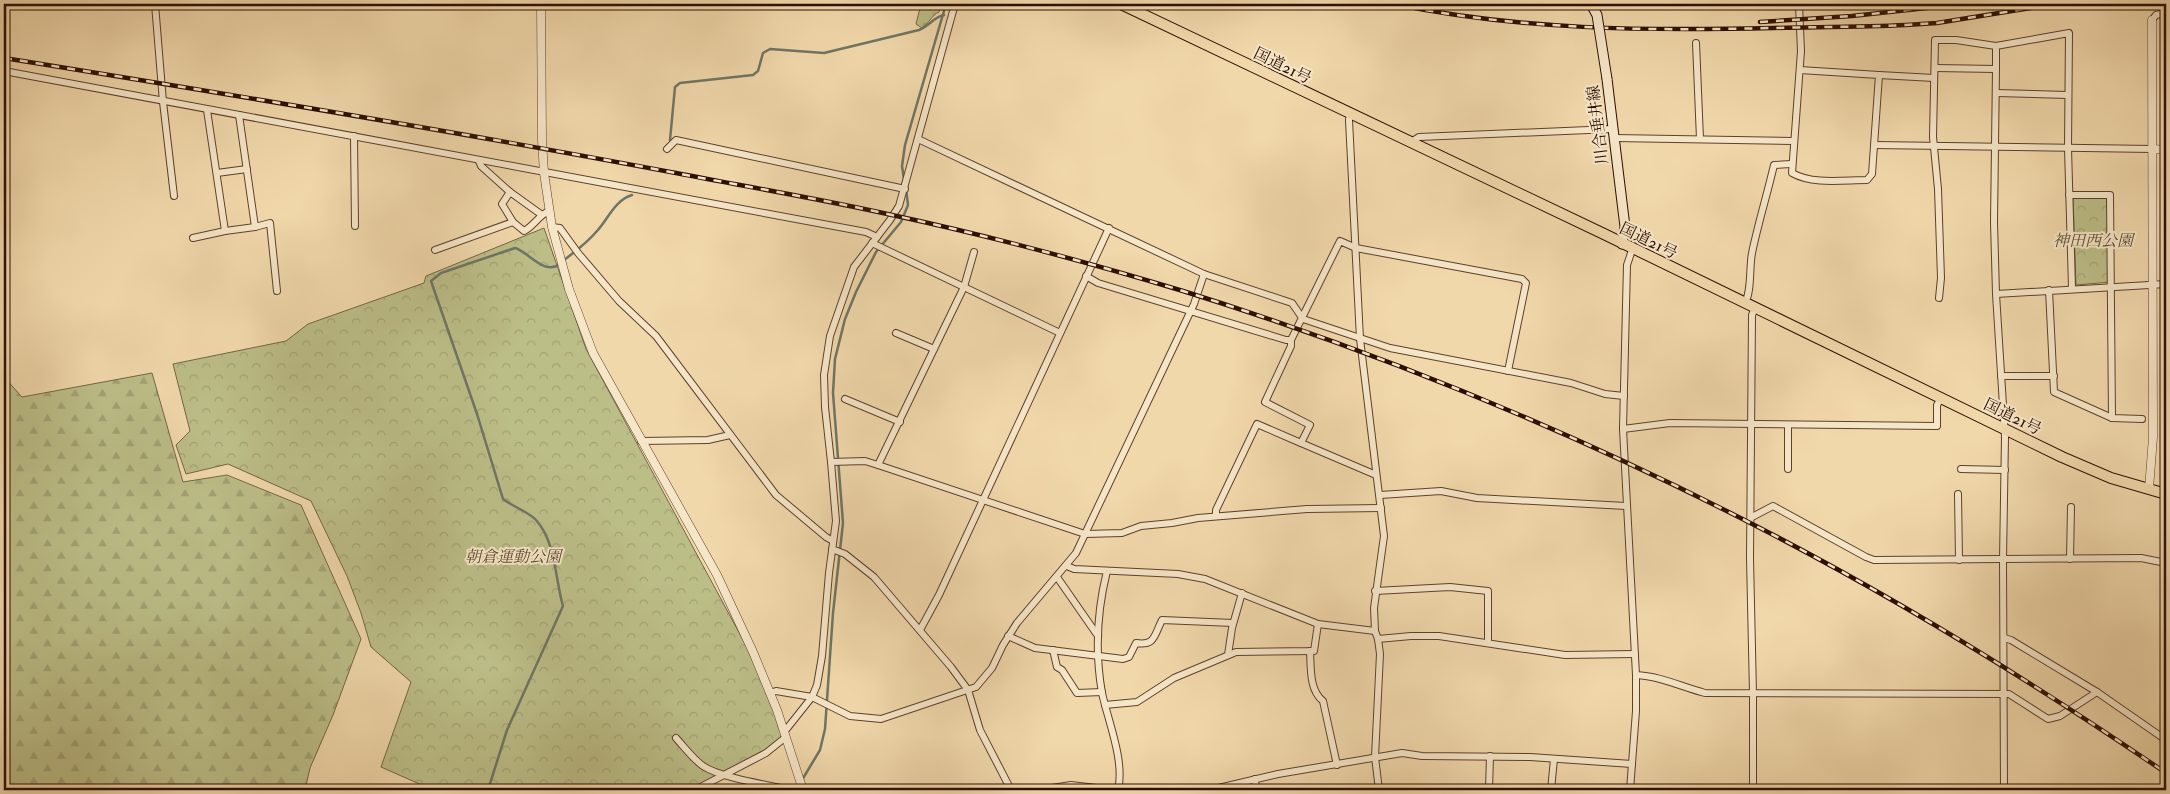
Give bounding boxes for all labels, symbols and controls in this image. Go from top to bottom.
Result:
street label: 国道21号 [1250,43,1315,88]
street label: 川合垂井線 [1583,84,1613,166]
street label: 国道21号 [1616,218,1681,263]
park label: 神田西公園 [2053,231,2136,251]
street label: 国道21号 [1980,394,2045,439]
park label: 朝倉運動公園 [465,547,564,567]

